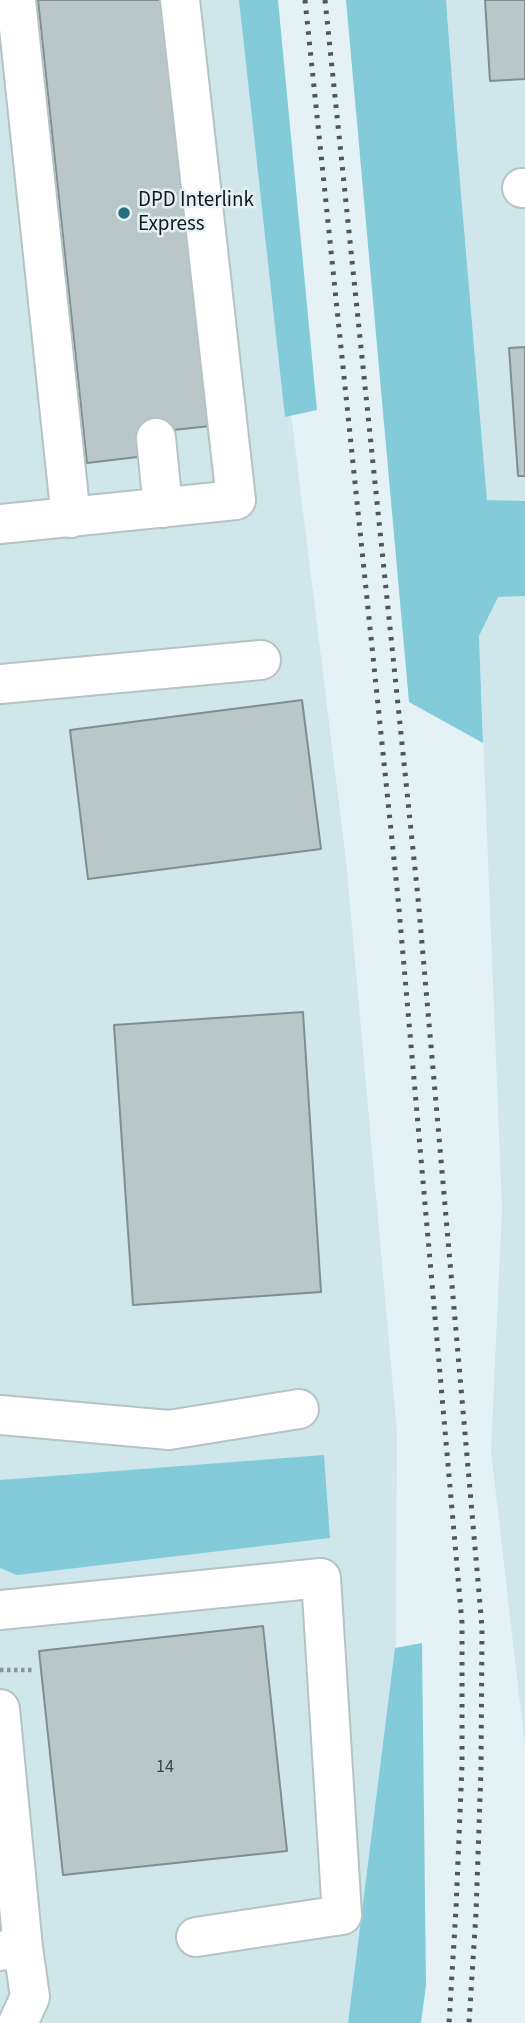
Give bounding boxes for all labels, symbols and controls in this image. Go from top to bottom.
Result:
place label: DPD Interlink Express [138,188,254,238]
marker: DPD Interlink Express [116,205,132,221]
house number: 14 [156,1757,174,1779]

